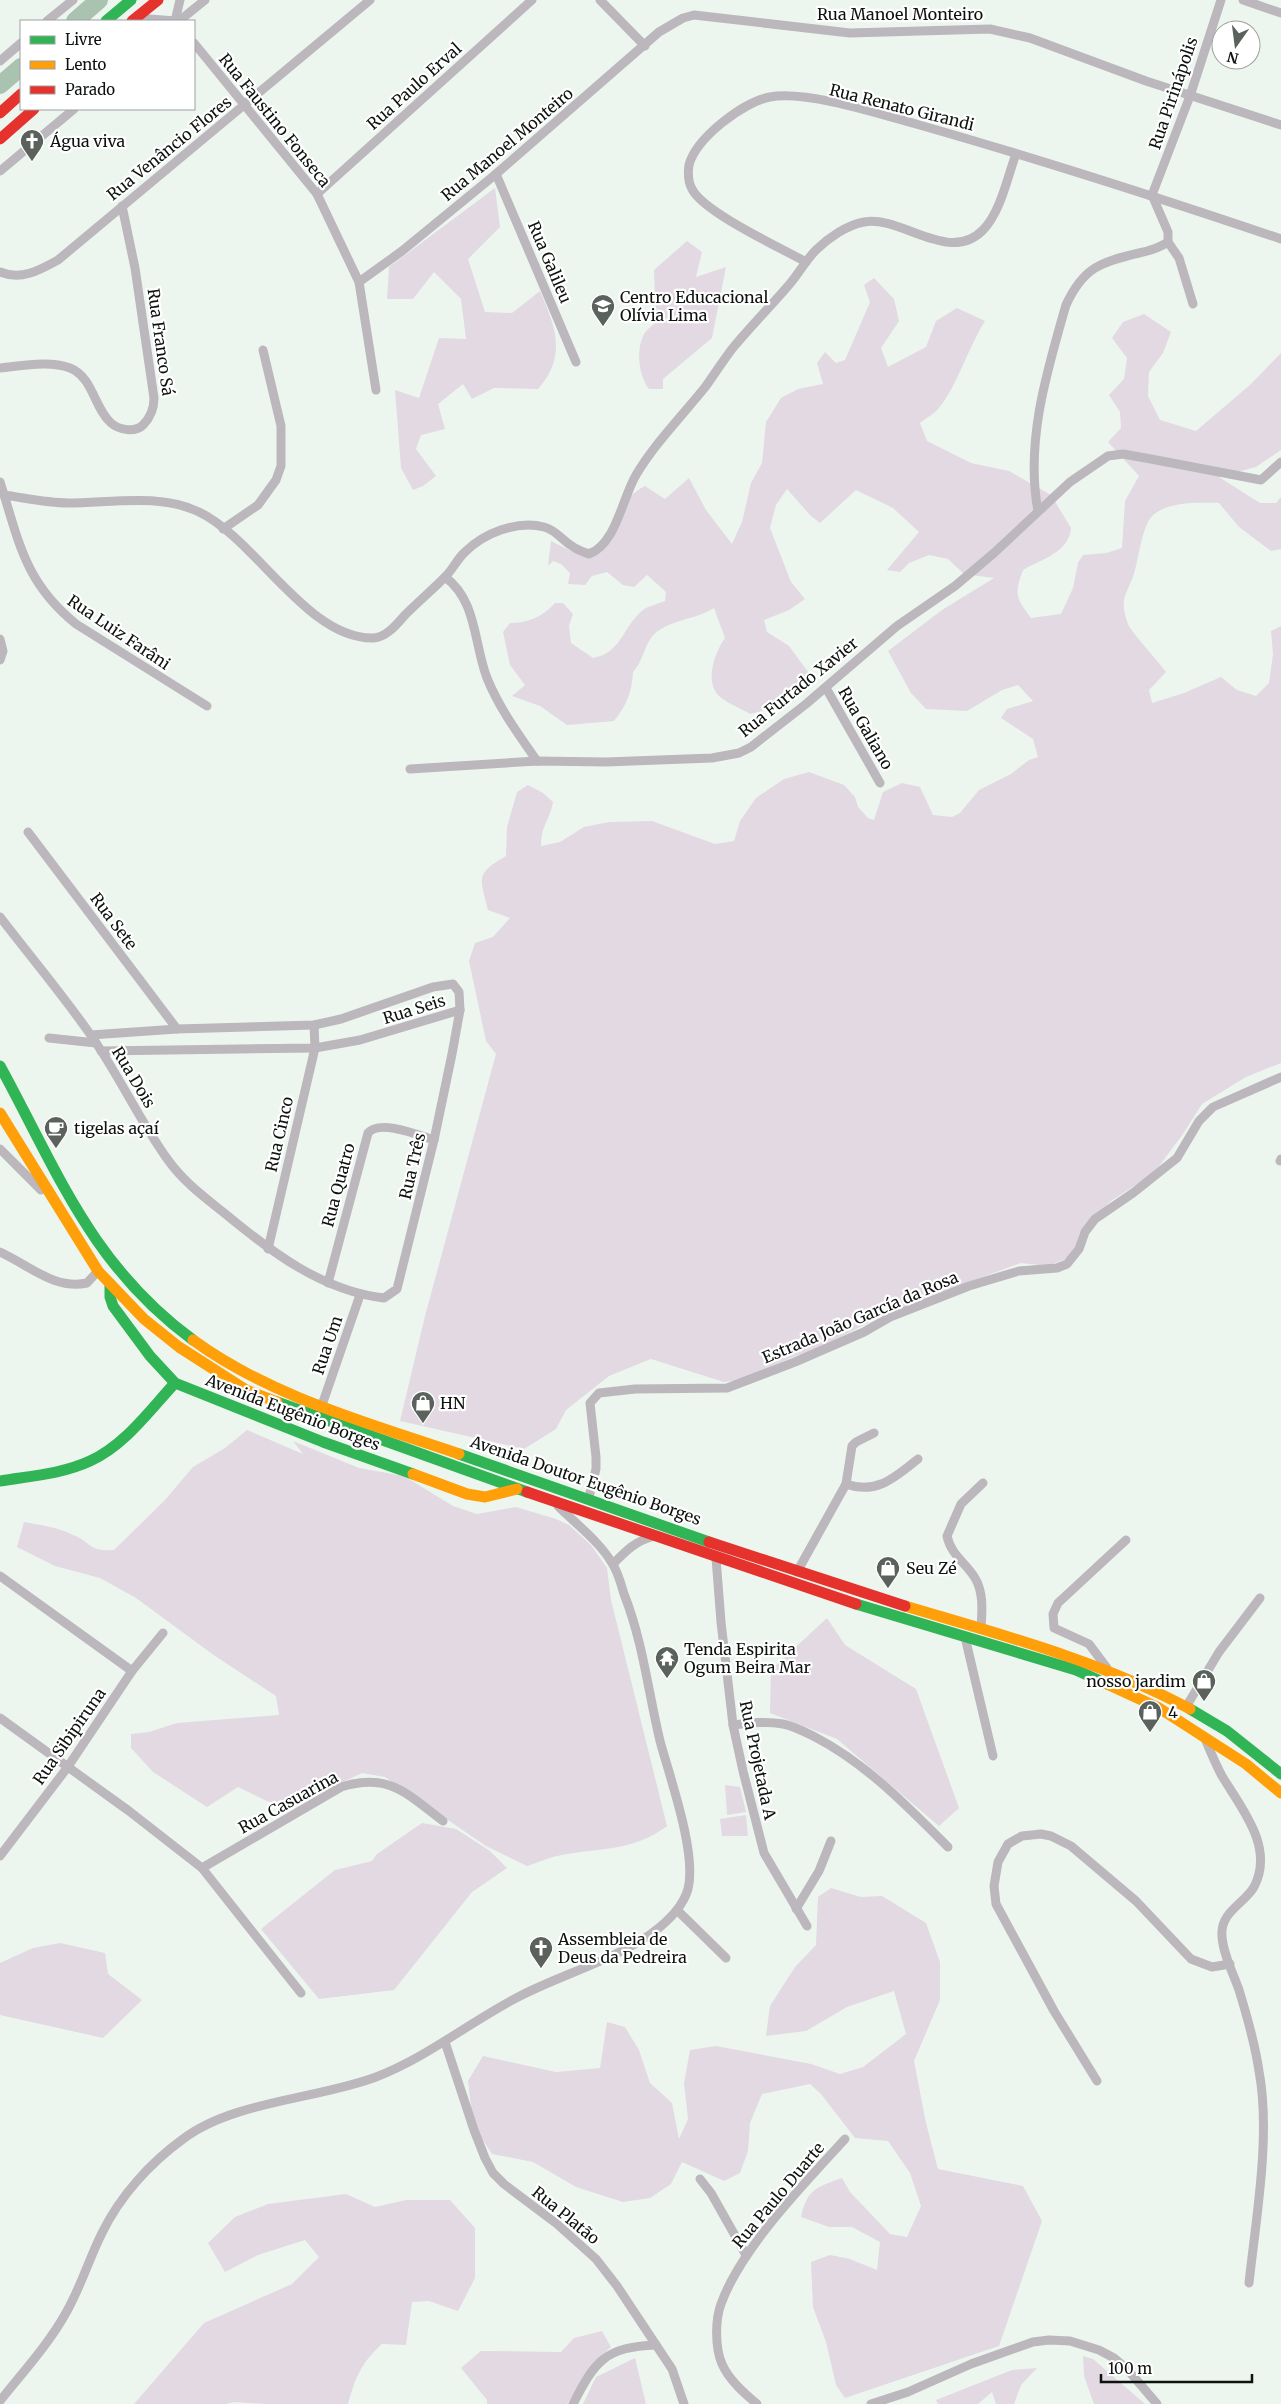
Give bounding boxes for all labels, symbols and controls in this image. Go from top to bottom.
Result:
street label: Rua Manoel Monteiro [817,4,983,24]
legend [20,20,195,110]
north arrow [1211,20,1261,70]
text: Livre [65,30,102,49]
street label: Rua Pirinápolis [1144,34,1202,152]
street label: Rua Paulo Erval [363,38,465,134]
text: N [1225,48,1240,68]
street label: Rua Faustino Fonseca [215,49,335,191]
text: Lento [65,55,107,74]
street label: Rua Renato Girandi [828,79,976,135]
text: Parado [65,80,115,99]
street label: Rua Manoel Monteiro [437,83,577,205]
street label: Rua Venâncio Flores [103,92,235,204]
church icon: Água viva [19,128,45,162]
place label: Água viva [49,131,125,151]
street label: Rua Galileu [524,218,576,306]
street label: Rua Franco Sá [144,287,178,397]
place label: Centro Educacional Olívia Lima [620,287,768,325]
school or university icon: Centro Educacional Olívia Lima [590,293,616,327]
street label: Rua Luiz Farâni [64,590,174,674]
street label: Rua Furtado Xavier [734,633,862,741]
street label: Rua Galiano [834,683,898,773]
street label: Rua Sete [86,889,142,953]
street label: Rua Seis [380,990,448,1028]
street label: Rua Dois [108,1043,160,1111]
street label: Rua Cinco [261,1094,297,1174]
cafe icon: tigelas açaí [43,1115,69,1149]
place label: tigelas açaí [74,1118,160,1138]
street label: Rua Três [395,1131,429,1201]
street label: Rua Quatro [317,1141,359,1229]
street label: Estrada João García da Rosa [759,1266,961,1367]
street label: Rua Um [308,1313,346,1377]
street label: Avenida Eugênio Borges [202,1369,383,1455]
shop icon: HN [410,1390,436,1424]
place label: HN [440,1393,466,1413]
street label: Avenida Doutor Eugênio Borges [467,1431,704,1529]
shop icon: Seu Zé [875,1555,901,1589]
place label: Seu Zé [906,1558,957,1578]
place label: Tenda Espirita Ogum Beira Mar [684,1639,811,1677]
temple icon: Tenda Espirita Ogum Beira Mar [654,1645,680,1679]
shop icon: nosso jardim [1191,1668,1217,1702]
place label: nosso jardim [1086,1671,1186,1691]
street label: Rua Sibipiruna [28,1683,110,1788]
street label: Rua Projetada A [736,1699,781,1822]
shop icon: 4 [1137,1699,1163,1733]
place label: 4 [1168,1702,1178,1722]
street label: Rua Casuarina [235,1766,342,1838]
place label: Assembleia de Deus da Pedreira [557,1929,687,1967]
church icon: Assembleia de Deus da Pedreira [528,1935,554,1969]
street label: Rua Paulo Duarte [728,2138,828,2252]
street label: Rua Platão [528,2182,604,2248]
scale bar [1101,2352,1252,2384]
text: 100 m [1108,2359,1152,2378]

